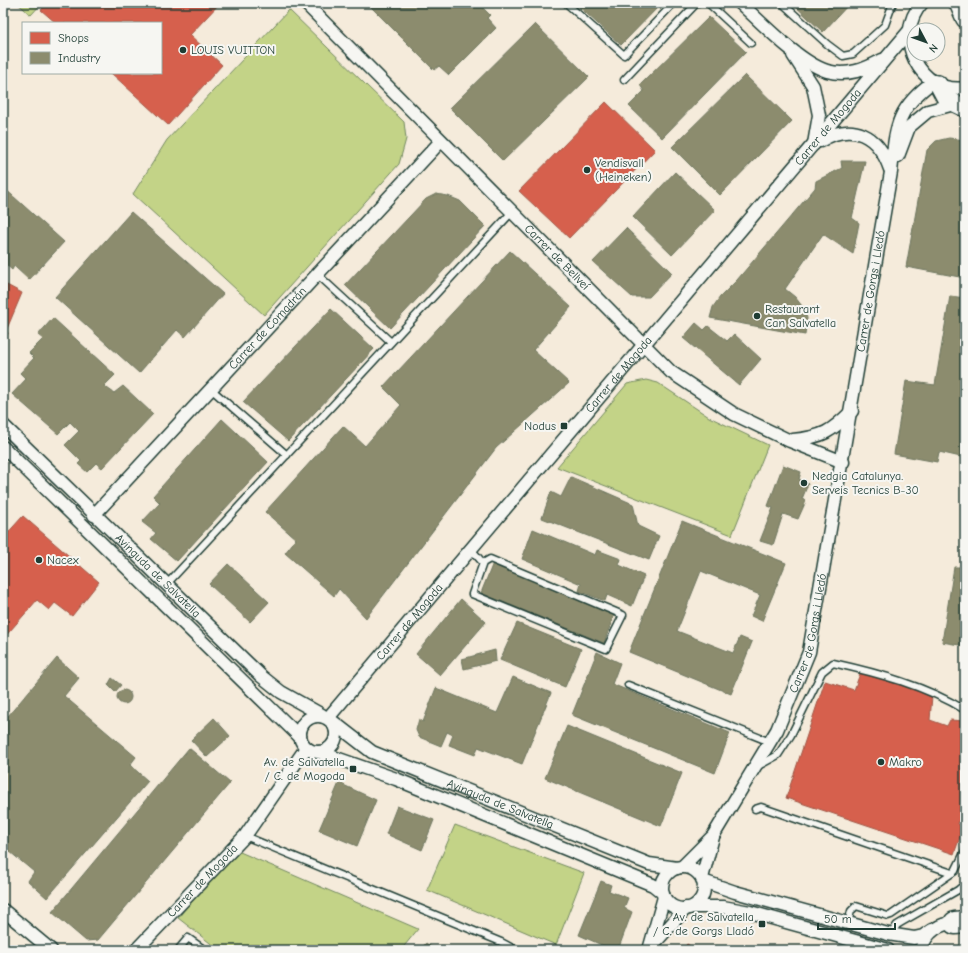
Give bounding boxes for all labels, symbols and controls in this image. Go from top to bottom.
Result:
legend [22,22,162,74]
north arrow [906,22,946,62]
text: Shops [58,31,89,45]
text: N [926,41,940,55]
place label: LOUIS VUITTON [191,43,275,57]
marker: LOUIS VUITTON [178,45,188,55]
text: Industry [58,51,101,65]
street label: Carrer de Mogoda [792,86,864,168]
place label: Vendisvall (Heineken) [595,156,652,184]
marker: Vendisvall (Heineken) [582,165,592,175]
street label: Carrer de Bellveí [522,222,593,293]
street label: Carrer de Gorgs i Lledó [853,229,888,353]
street label: Carrer de Comadrán [226,284,309,372]
place label: Restaurant Can Salvatella [765,302,836,330]
marker: Restaurant Can Salvatella [752,311,762,321]
street label: Carrer de Mogoda [582,333,655,416]
place label: Nodus [524,419,556,433]
marker: Nodus [559,421,569,431]
place label: Nedgia Catalunya. Serveis Tecnics B-30 [812,469,919,497]
marker: Nedgia Catalunya. Serveis Tecnics B-30 [799,478,809,488]
street label: Avinguda de Salvatella [112,531,204,620]
place label: Nacex [47,553,79,567]
marker: Nacex [34,555,44,565]
street label: Carrer de Gorgs i Lledó [786,572,829,695]
street label: Carrer de Mogoda [373,581,446,663]
place label: Av. de Salvatella / C. de Mogoda [264,755,345,783]
place label: Makro [889,755,922,769]
marker: Makro [876,757,886,767]
marker: Av. de Salvatella / C. de Mogoda [348,764,358,774]
street label: Avinguda de Salvatella [445,776,556,832]
street label: Carrer de Mogoda [164,841,241,920]
scale bar [818,905,895,931]
place label: Av. de Salvatella / C. de Gorgs Lladó [653,910,754,938]
text: 50 m [824,912,852,926]
marker: Av. de Salvatella / C. de Gorgs Lladó [757,919,767,929]

